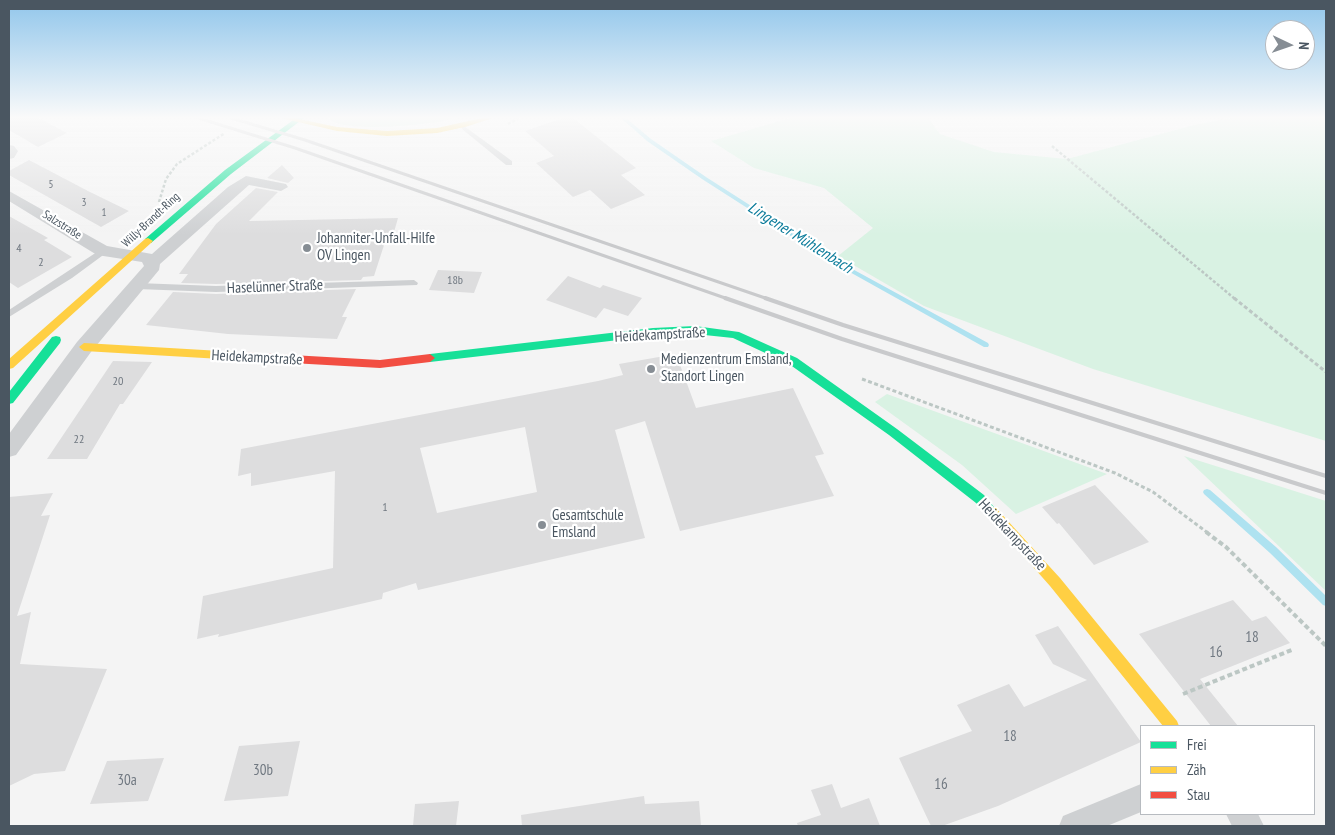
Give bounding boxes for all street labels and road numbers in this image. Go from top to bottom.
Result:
street label: Willy-Brandt-Ring [119,190,183,250]
street label: Salzstraße [40,207,84,243]
street label: Haselünner Straße [227,276,323,298]
street label: Heidekampstraße [614,324,706,346]
street label: Heidekampstraße [211,347,303,369]
street label: Heidekampstraße [974,496,1050,574]

